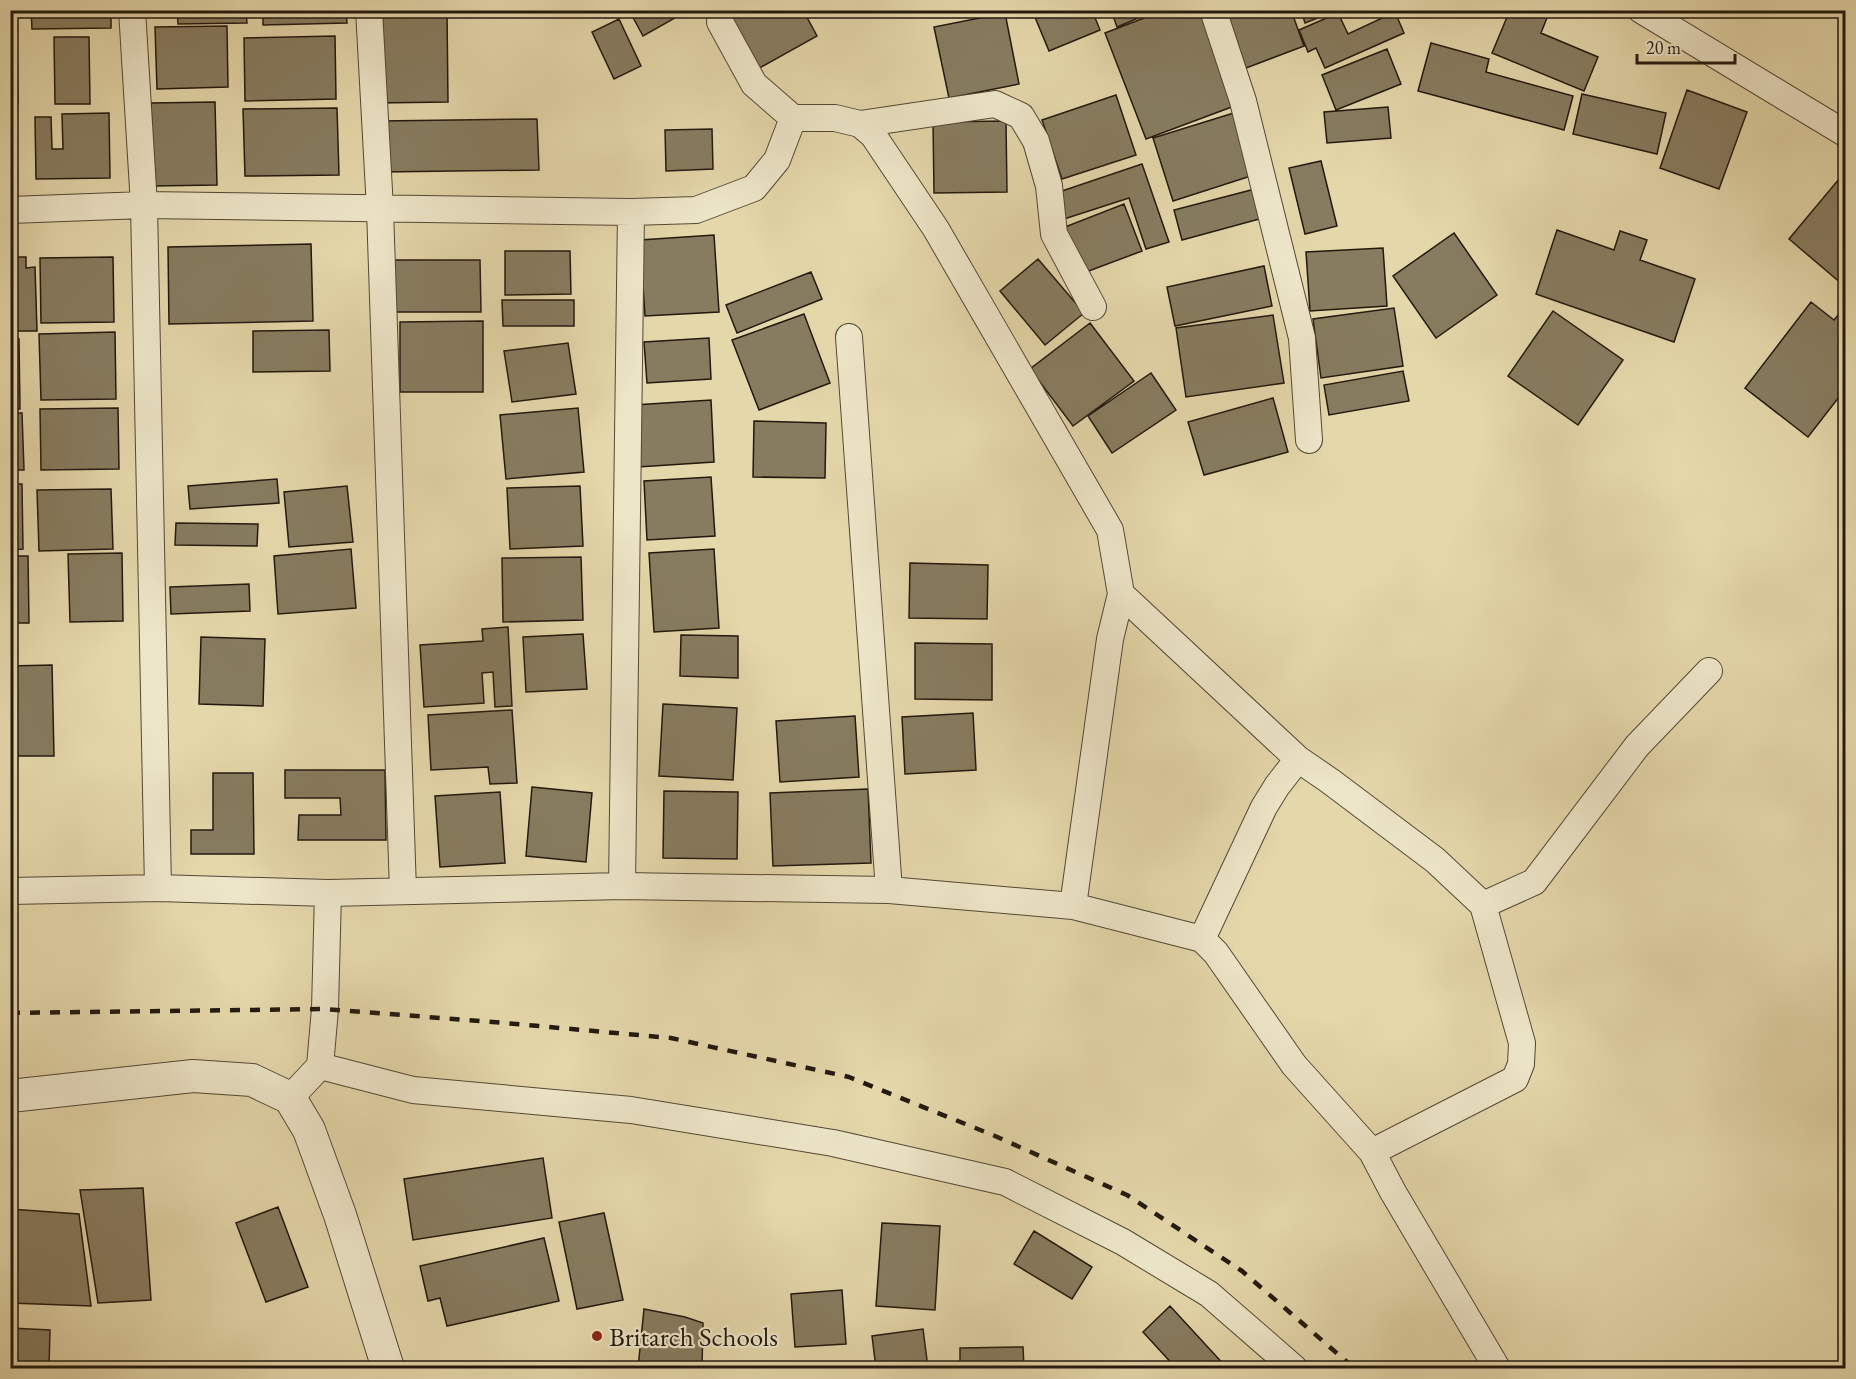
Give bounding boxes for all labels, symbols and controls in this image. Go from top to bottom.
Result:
scale bar [1637,27,1734,65]
text: 20 m [1646,36,1681,59]
place label: Britarch Schools [609,1319,778,1354]
marker: Britarch Schools [590,1329,604,1343]

